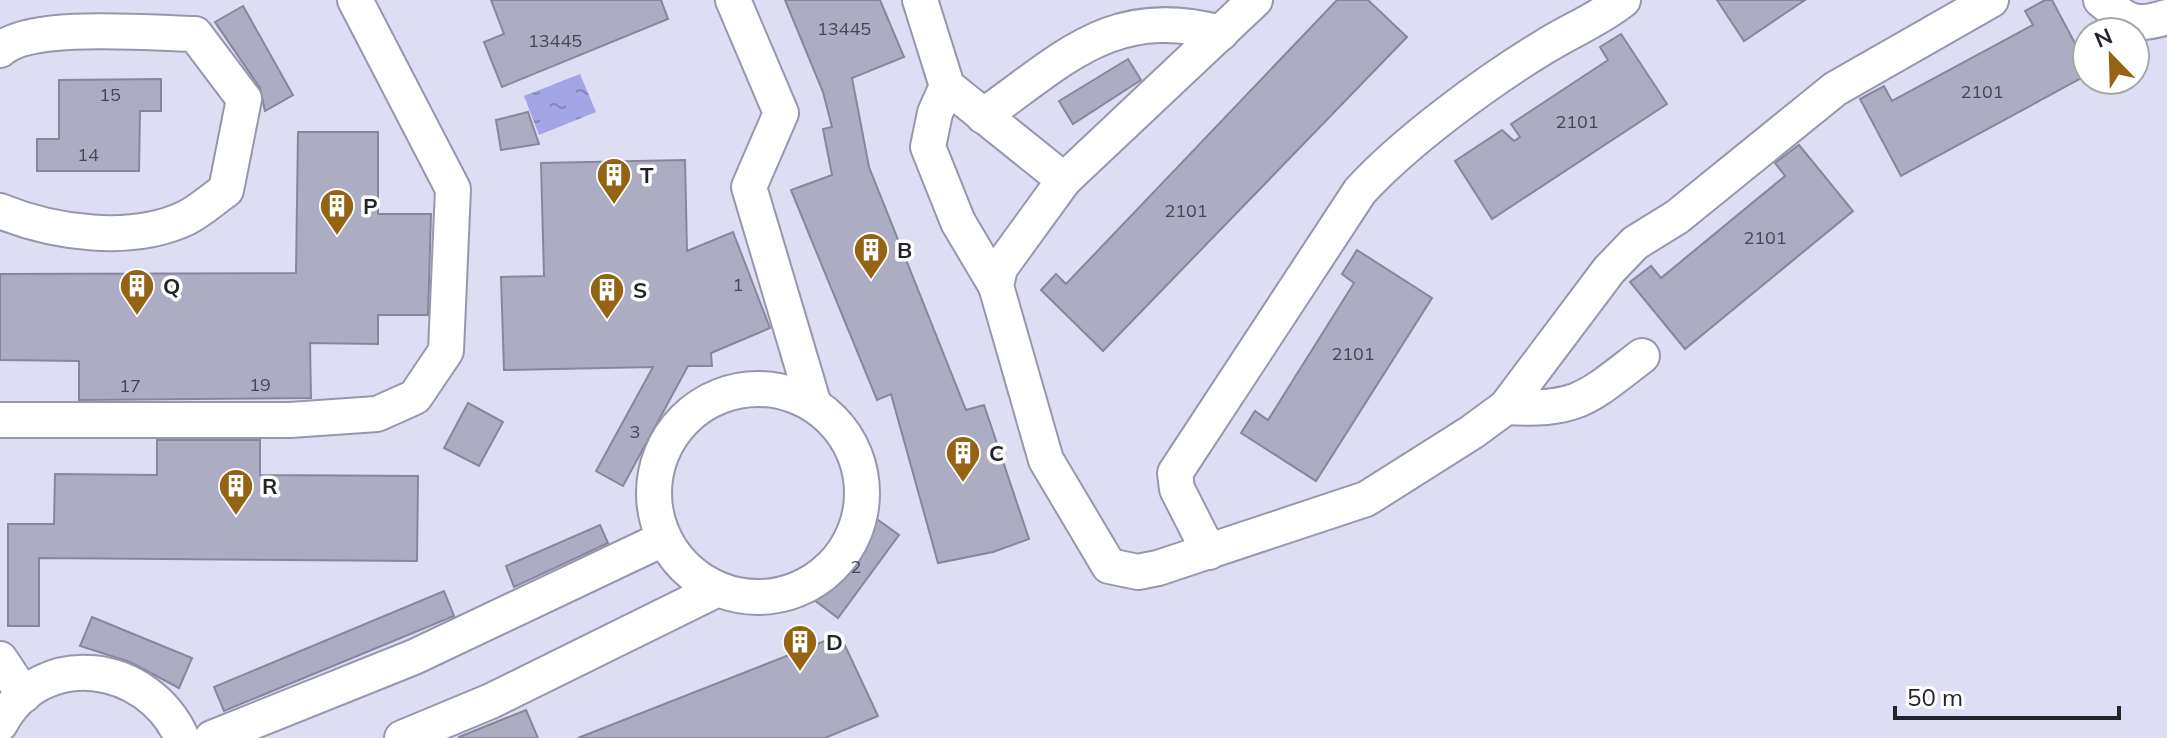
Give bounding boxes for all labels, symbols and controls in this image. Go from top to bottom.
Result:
north arrow [2071,16,2151,96]
house number: 13445 [817,17,871,40]
text: N [2090,21,2116,54]
house number: 13445 [528,29,582,52]
house number: 2101 [1960,80,2004,103]
house number: 15 [99,83,121,106]
house number: 2101 [1555,110,1599,133]
house number: 14 [77,143,99,166]
building icon: T [595,156,633,206]
place label: T [640,161,654,189]
building icon: P [318,187,356,237]
place label: P [363,192,378,220]
house number: 2101 [1164,199,1208,222]
house number: 2101 [1743,226,1787,249]
building icon: B [852,231,890,281]
place label: B [897,236,912,264]
building icon: Q [118,267,156,317]
building icon: S [588,271,626,321]
place label: Q [163,272,180,300]
house number: 1 [733,273,743,296]
place label: S [633,276,647,304]
house number: 2101 [1331,342,1375,365]
house number: 19 [249,373,271,396]
house number: 17 [119,374,141,397]
house number: 3 [630,420,640,443]
building icon: C [944,434,982,484]
place label: C [989,439,1004,467]
building icon: R [217,467,255,517]
place label: R [262,472,277,500]
house number: 2 [851,555,861,578]
building icon: D [781,623,819,673]
place label: D [826,628,843,656]
scale bar [1895,670,2119,720]
text: 50 m [1907,682,1963,712]

